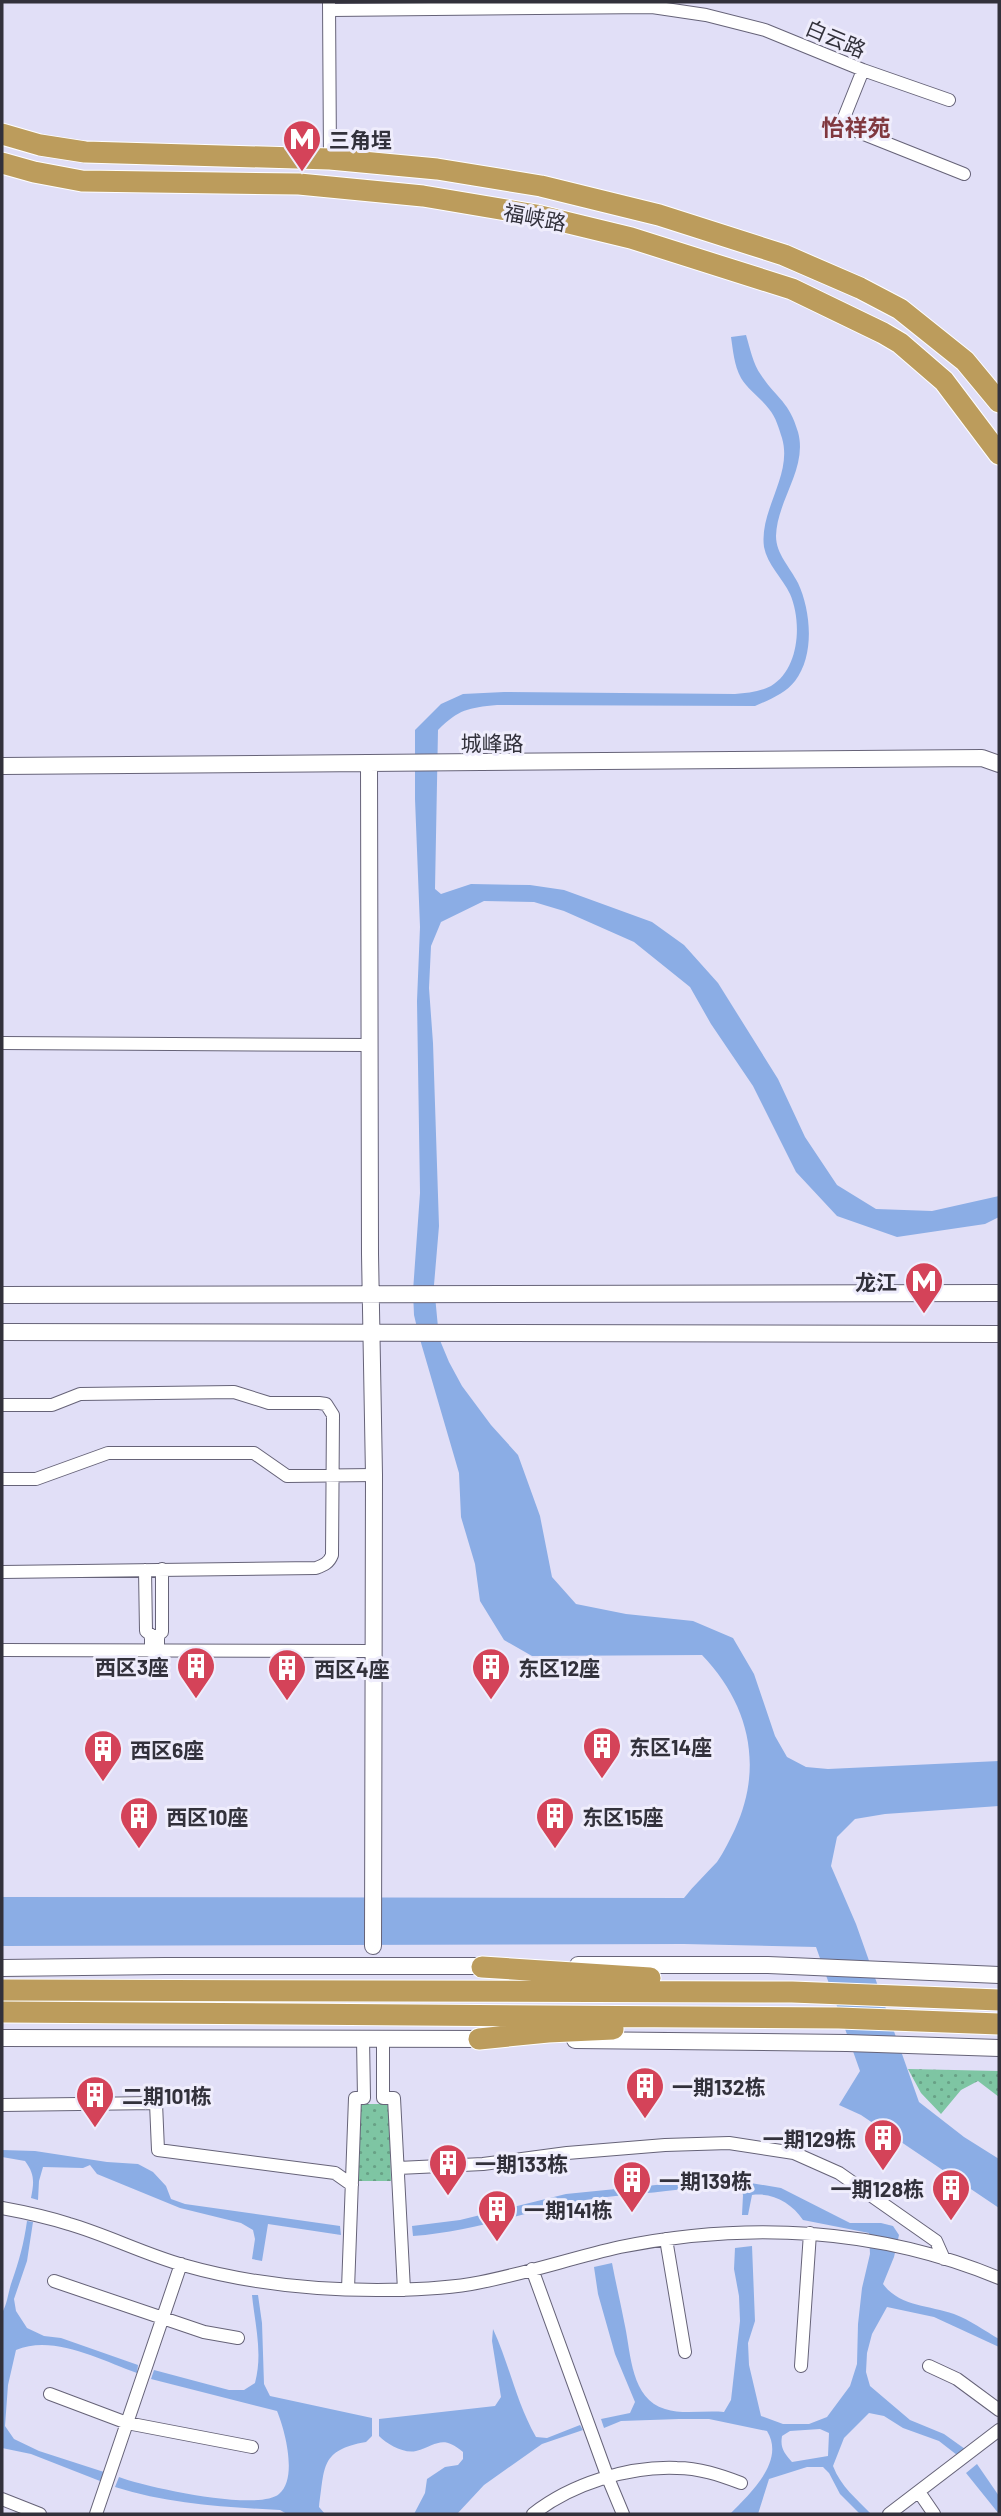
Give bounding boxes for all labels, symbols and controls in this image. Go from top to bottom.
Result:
street label: 白云路 [802,14,870,62]
district label: 怡祥苑 [822,113,891,141]
metro station icon: 三角埕 [281,118,323,173]
place label: 三角埕 [329,127,392,152]
street label: 福峡路 [502,199,568,235]
street label: 城峰路 [461,730,524,755]
metro station icon: 龙江 [903,1260,945,1315]
place label: 龙江 [855,1269,897,1294]
building icon: 西区3座 [175,1645,217,1700]
building icon: 东区12座 [470,1646,512,1701]
building icon: 西区4座 [266,1647,308,1702]
place label: 西区3座 [95,1654,169,1679]
place label: 东区12座 [518,1655,600,1680]
place label: 西区4座 [314,1656,390,1681]
building icon: 东区14座 [581,1725,623,1780]
building icon: 西区6座 [82,1728,124,1783]
place label: 东区14座 [629,1734,712,1759]
place label: 西区6座 [130,1737,204,1762]
building icon: 西区10座 [118,1795,160,1850]
building icon: 东区15座 [534,1795,576,1850]
place label: 西区10座 [166,1804,248,1829]
place label: 东区15座 [582,1804,664,1829]
building icon: 一期132栋 [624,2065,666,2120]
building icon: 二期101栋 [74,2074,116,2129]
place label: 一期132栋 [672,2074,766,2099]
place label: 二期101栋 [122,2083,212,2108]
building icon: 一期129栋 [862,2117,904,2172]
place label: 一期129栋 [763,2126,856,2151]
building icon: 一期133栋 [427,2142,469,2197]
place label: 一期133栋 [475,2151,568,2176]
building icon: 一期139栋 [611,2159,653,2214]
building icon: 一期128栋 [930,2167,972,2222]
place label: 一期139栋 [659,2168,752,2193]
place label: 一期128栋 [830,2176,924,2201]
building icon: 一期141栋 [476,2188,518,2243]
place label: 一期141栋 [524,2197,613,2222]

